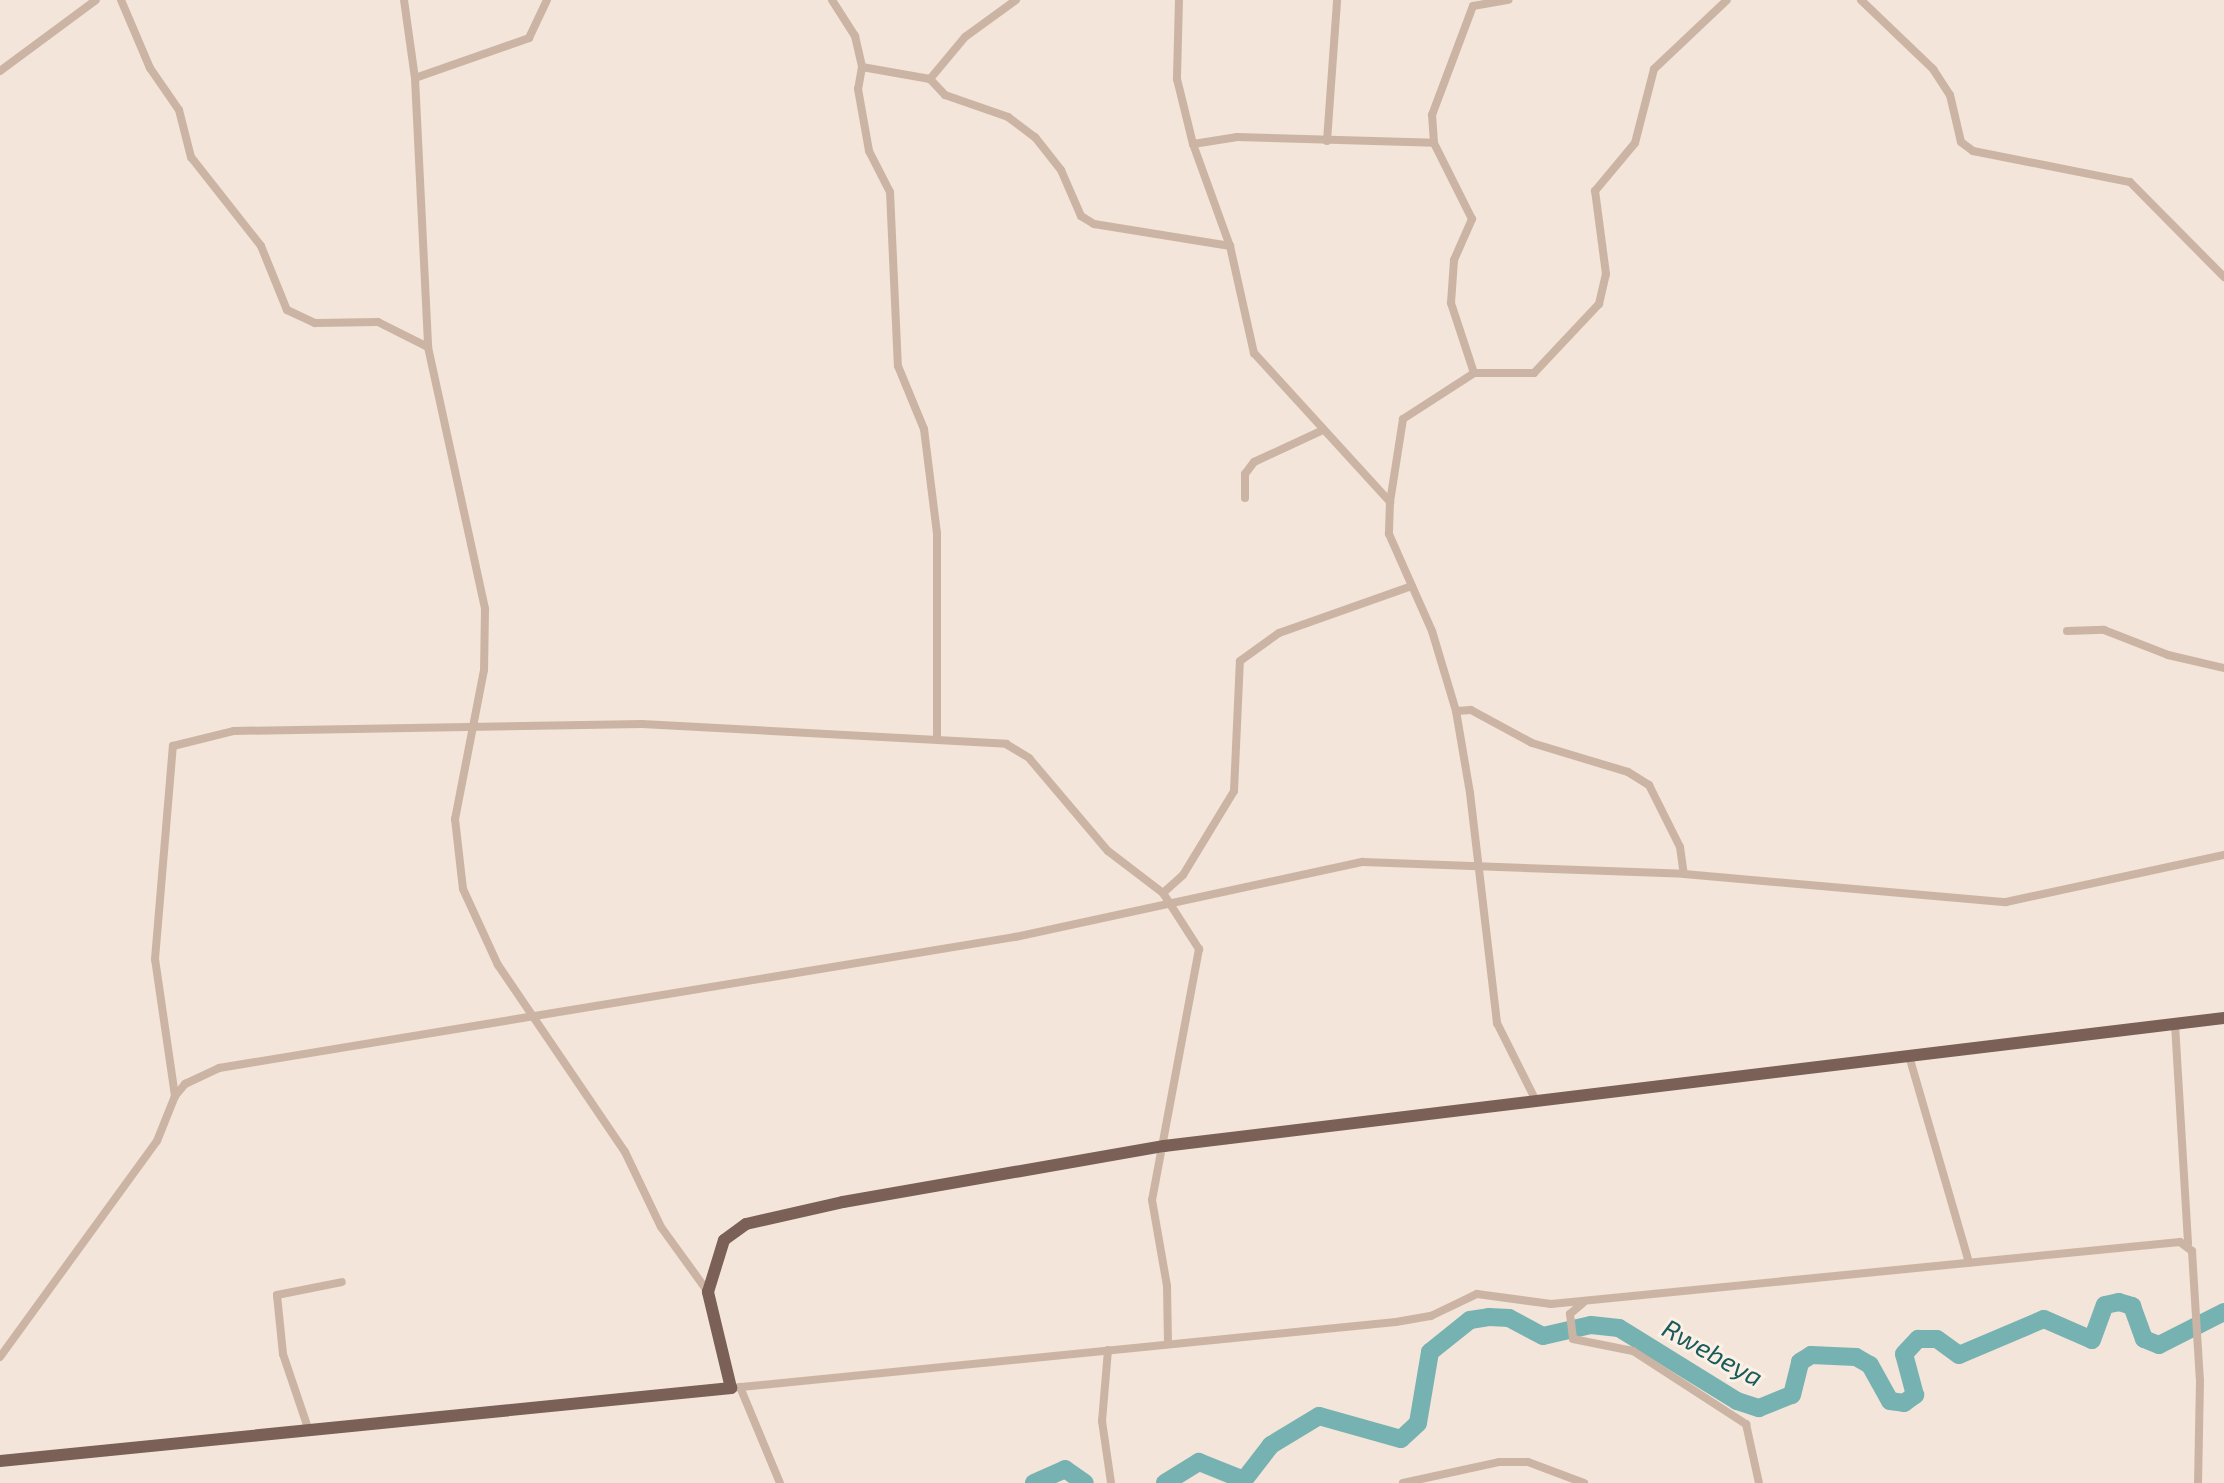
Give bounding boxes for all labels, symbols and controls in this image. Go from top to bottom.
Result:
water label: Rwebeya [1657,1312,1769,1392]

